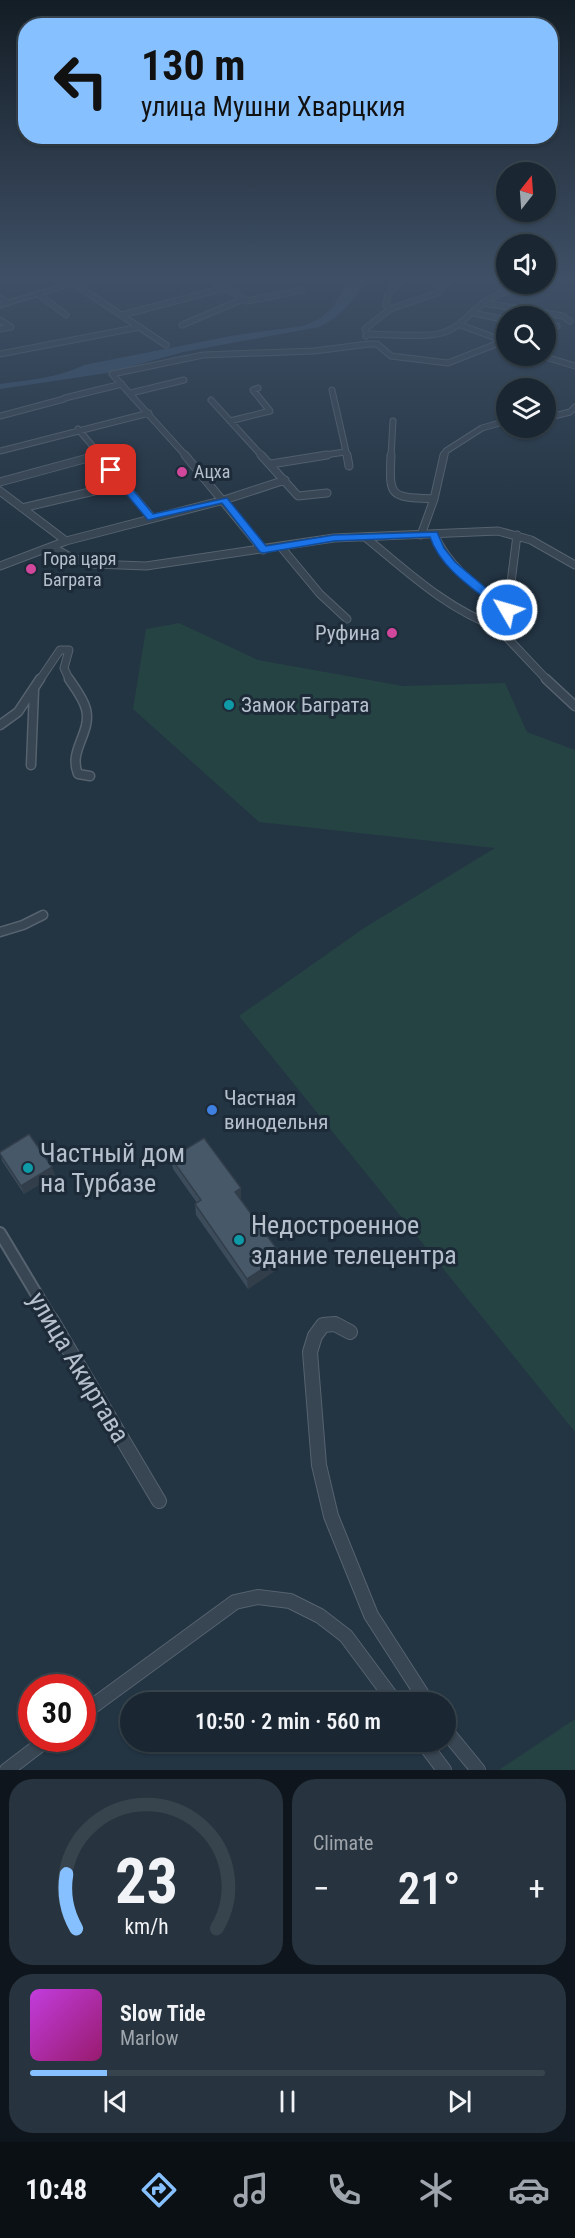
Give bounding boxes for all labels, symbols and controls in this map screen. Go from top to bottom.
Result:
text: 130 m [141,41,246,90]
icon: left [42,42,120,120]
text: улица Мушни Хварцкия [141,91,406,123]
north arrow [496,162,556,222]
map controls [496,162,556,438]
button: sound [496,234,556,294]
button: search [496,306,556,366]
button: layers [496,378,556,438]
pin [85,444,136,495]
icon: arrive [94,453,127,486]
place label: Ацха [194,461,230,482]
marker: Ацха [175,465,189,479]
place label: Гора царя Баграта [43,548,116,590]
marker: Гора царя Баграта [24,562,38,576]
position arrow [475,578,539,642]
place label: Руфина [315,621,380,645]
marker: Руфина [385,626,399,640]
place label: Замок Баграта [241,693,369,717]
marker: Замок Баграта [222,698,236,712]
place label: Частная винодельня [224,1086,328,1134]
marker: Частная винодельня [205,1103,219,1117]
place label: Частный дом на Турбазе [40,1138,185,1198]
marker: Частный дом на Турбазе [21,1161,35,1175]
place label: Недостроенное здание телецентра [251,1210,457,1270]
marker: Недостроенное здание телецентра [232,1233,246,1247]
street label: улица Акиртава [22,1286,136,1448]
speed limit sign: 30 [18,1674,96,1752]
text: 10:50 · 2 min · 560 m [195,1709,381,1734]
text: Climate [313,1831,373,1855]
text: 23 [114,1845,178,1918]
text: 21° [398,1862,460,1915]
text: − [313,1869,330,1908]
text: + [529,1869,545,1908]
text: km/h [124,1914,168,1939]
text: Slow Tide [120,2001,206,2026]
text: Marlow [120,2026,178,2050]
icon: previous [99,2085,132,2118]
icon: pause [271,2085,304,2118]
icon: next [443,2085,476,2118]
icon: directions [138,2169,180,2211]
icon: music [230,2169,272,2211]
icon: phone [323,2169,365,2211]
icon: climate [415,2169,457,2211]
icon: car [508,2169,550,2211]
text: 10:48 [25,2174,87,2206]

